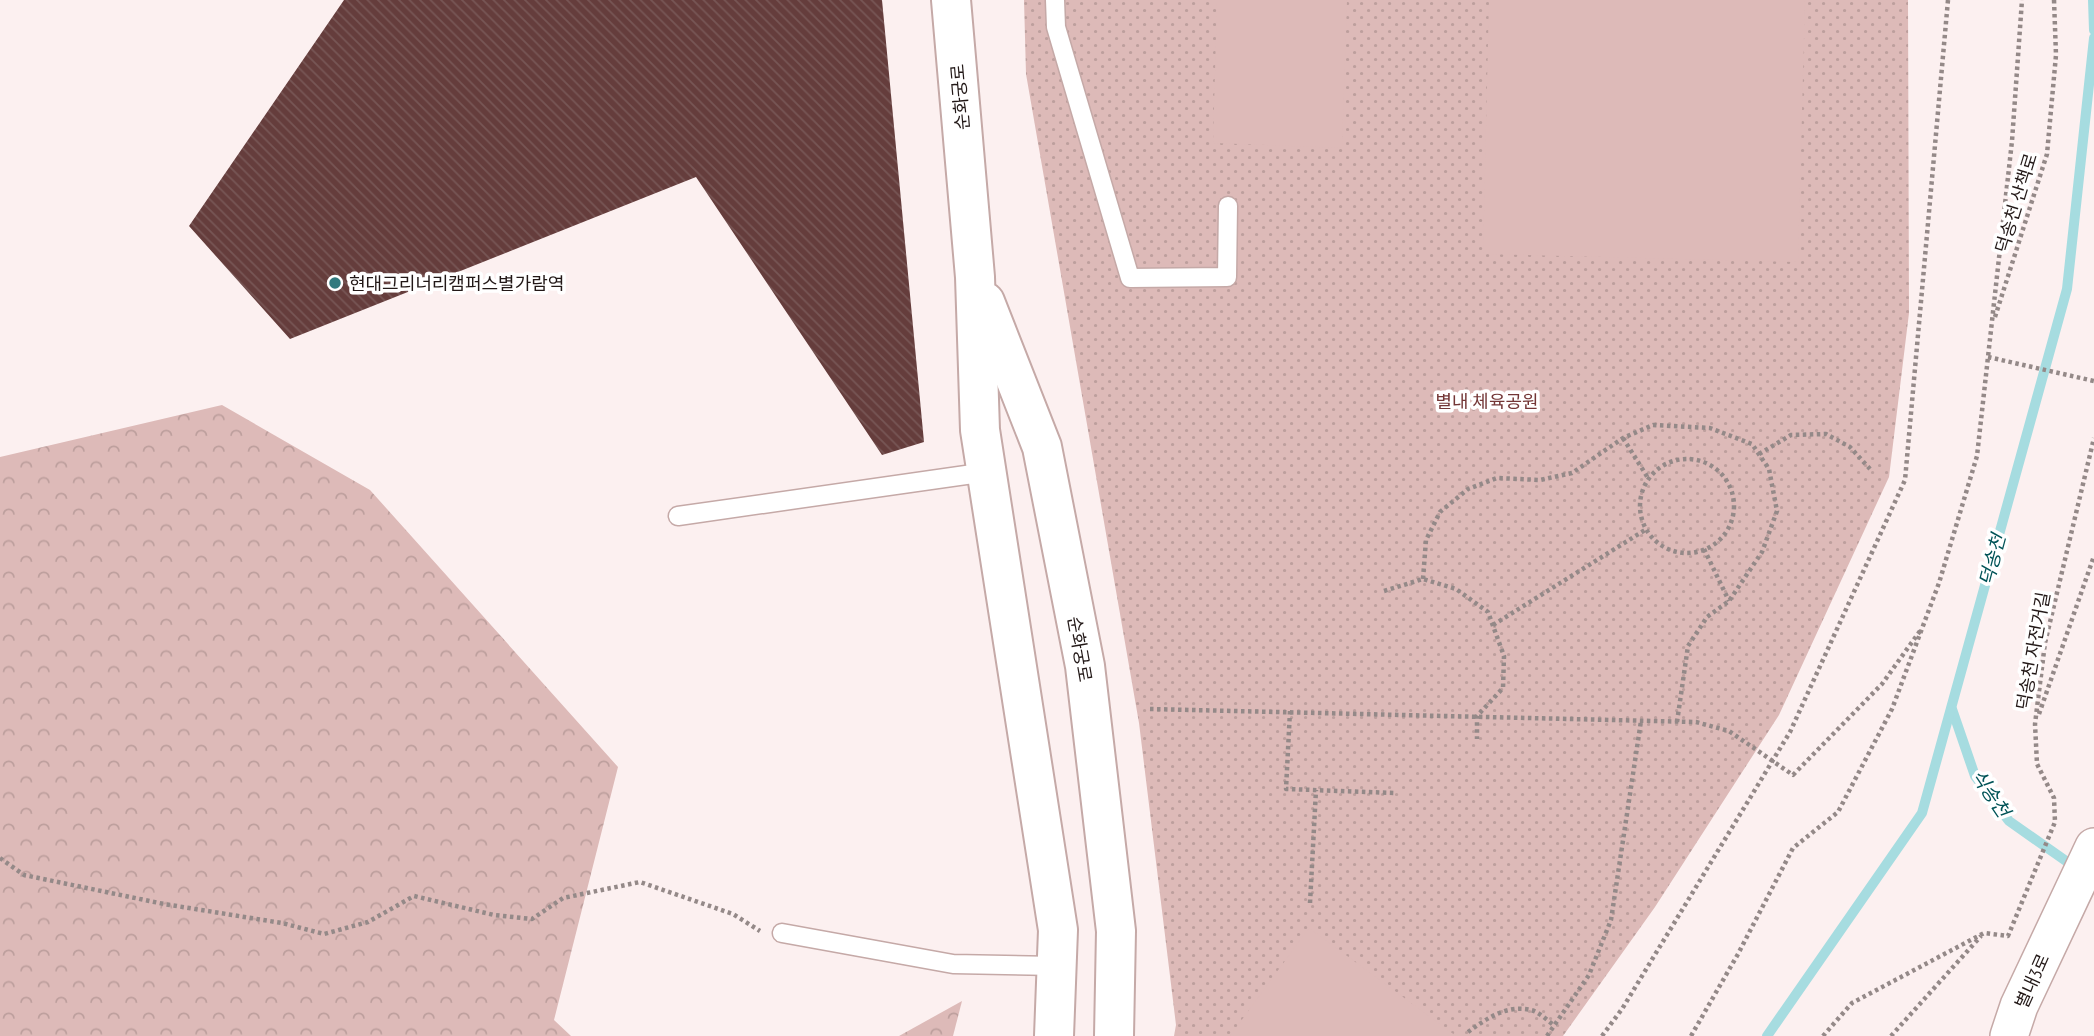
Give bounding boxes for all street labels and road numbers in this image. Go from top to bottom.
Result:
street label: 순화궁로 [946,63,974,131]
street label: 덕송천 산책로 [1990,150,2042,256]
street label: 덕송천 자전거길 [2011,590,2055,712]
street label: 순화궁로 [1063,614,1097,684]
street label: 별내3로 [2010,950,2054,1012]

